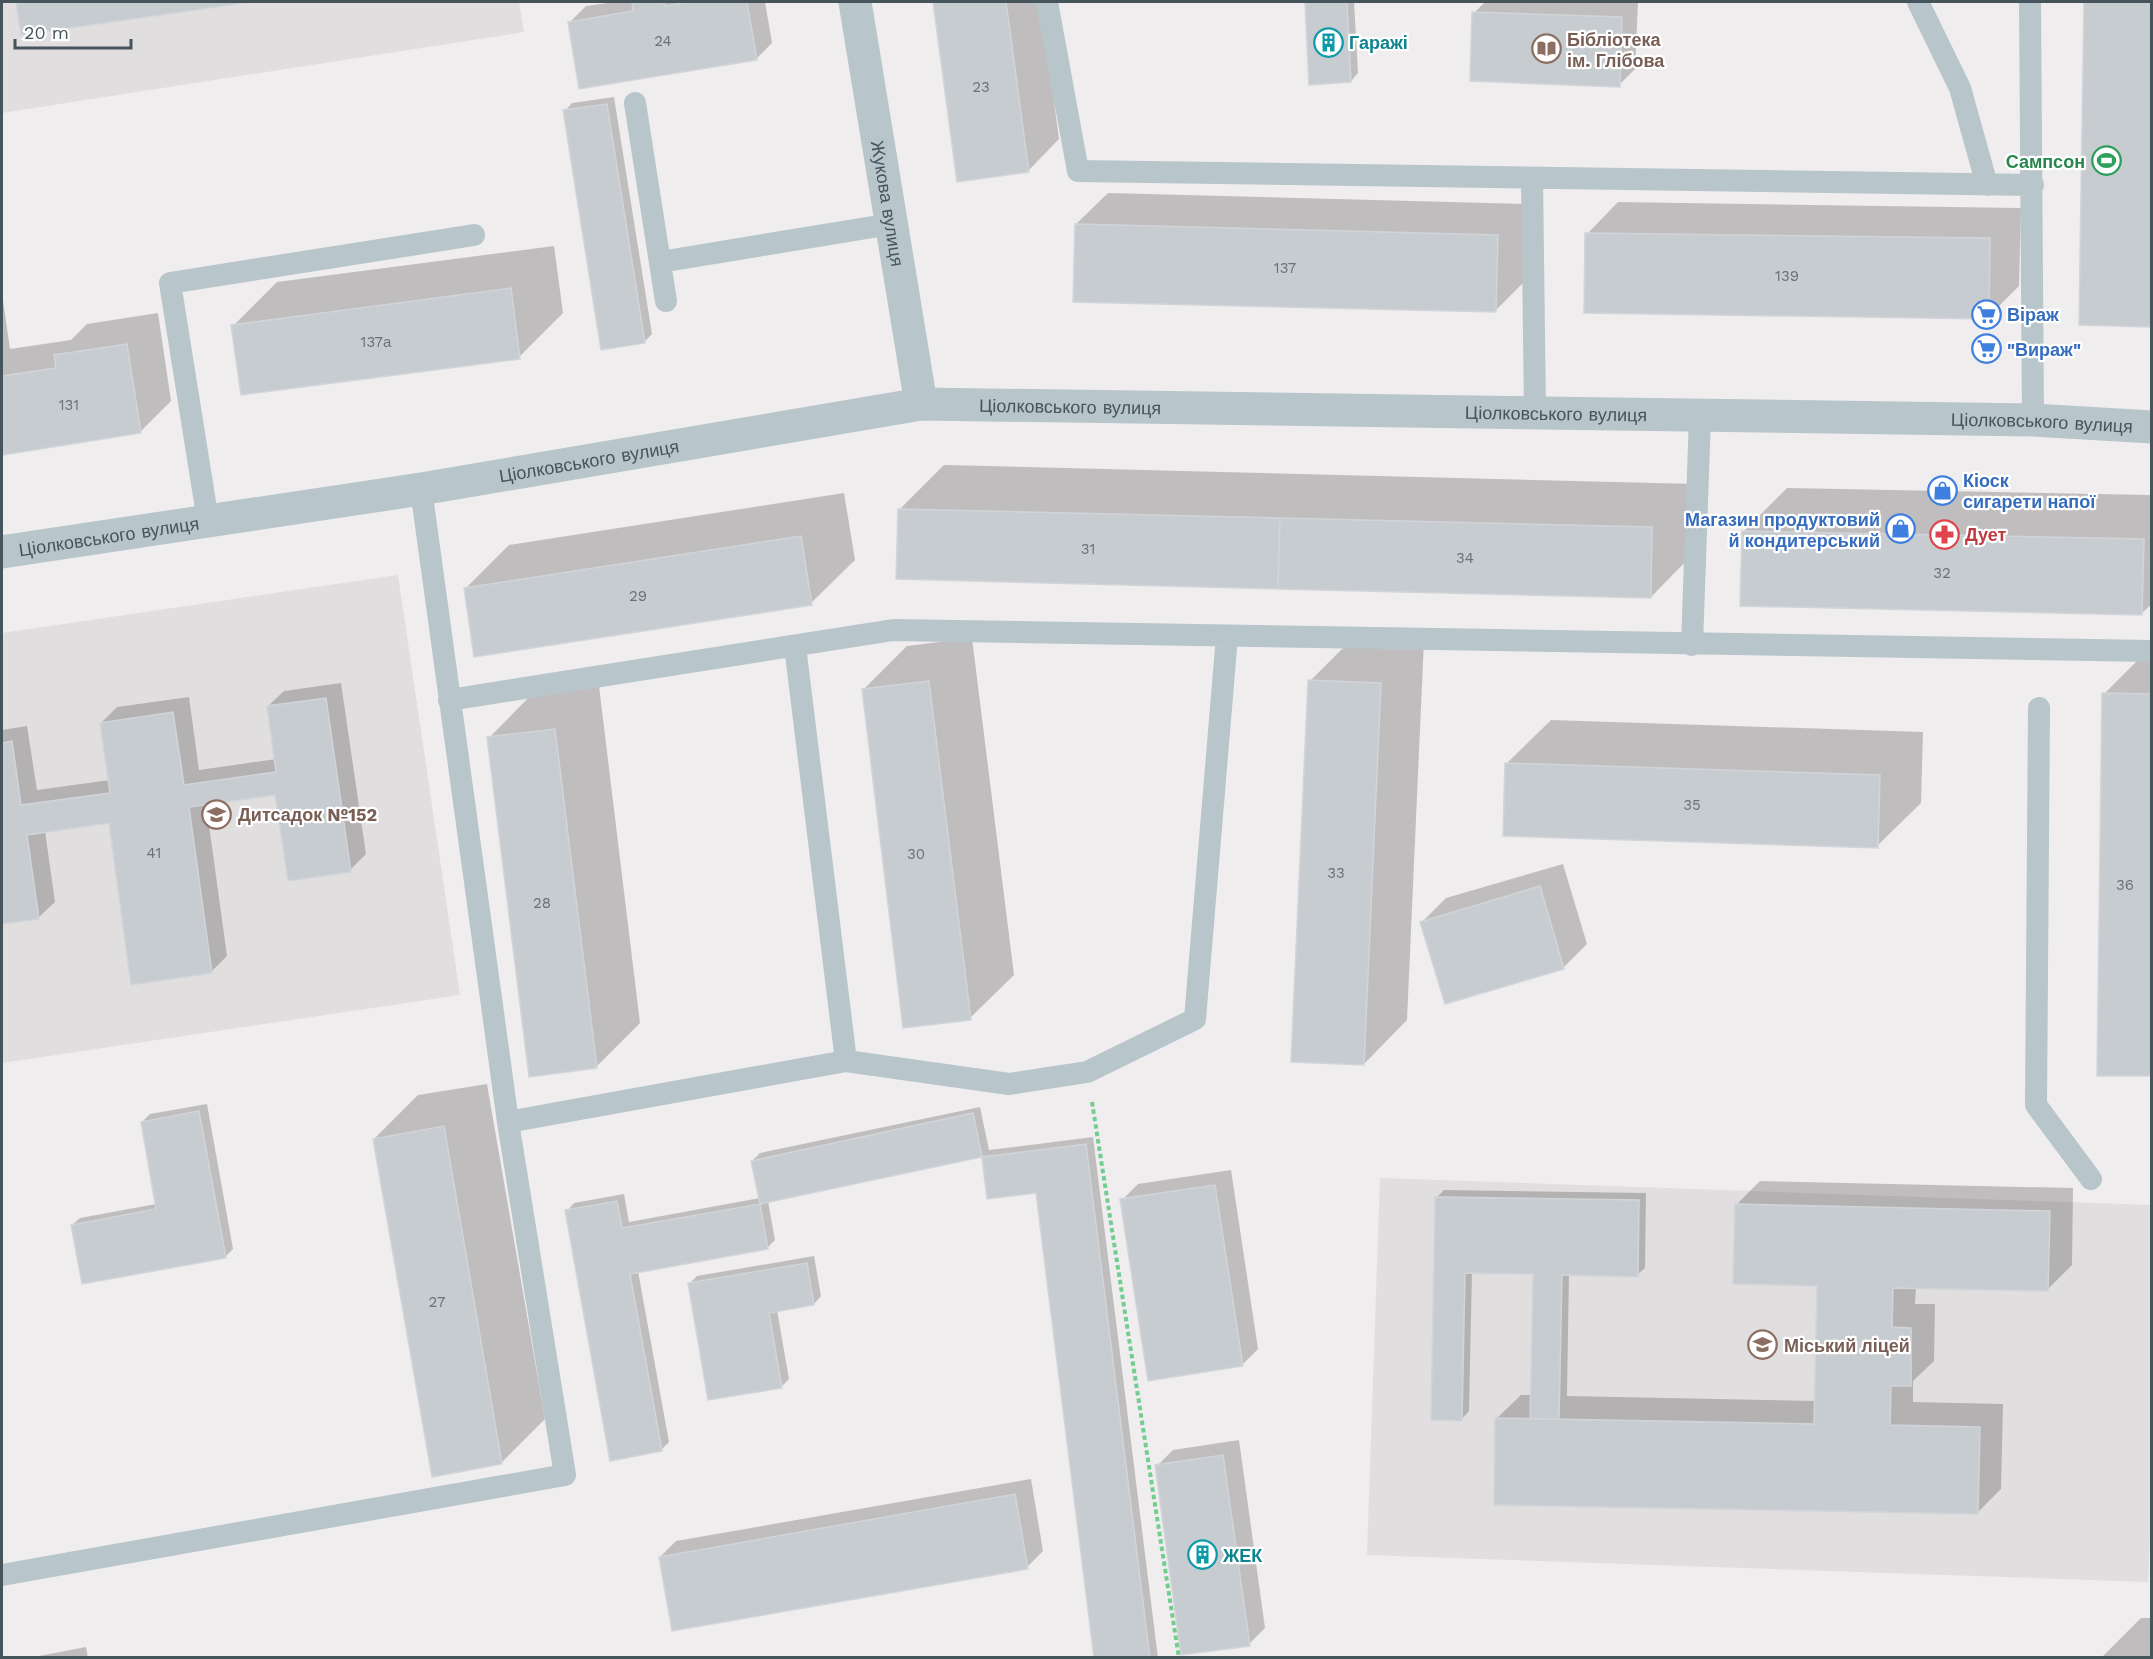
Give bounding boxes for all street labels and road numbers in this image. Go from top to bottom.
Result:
street label: Жукова вулиця [867,139,909,268]
street label: Ціолковського вулиця [979,394,1161,418]
street label: Ціолковського вулиця [1465,401,1647,425]
street label: Ціолковського вулиця [1951,408,2134,436]
street label: Ціолковського вулиця [497,435,680,486]
street label: Ціолковського вулиця [17,512,200,560]

